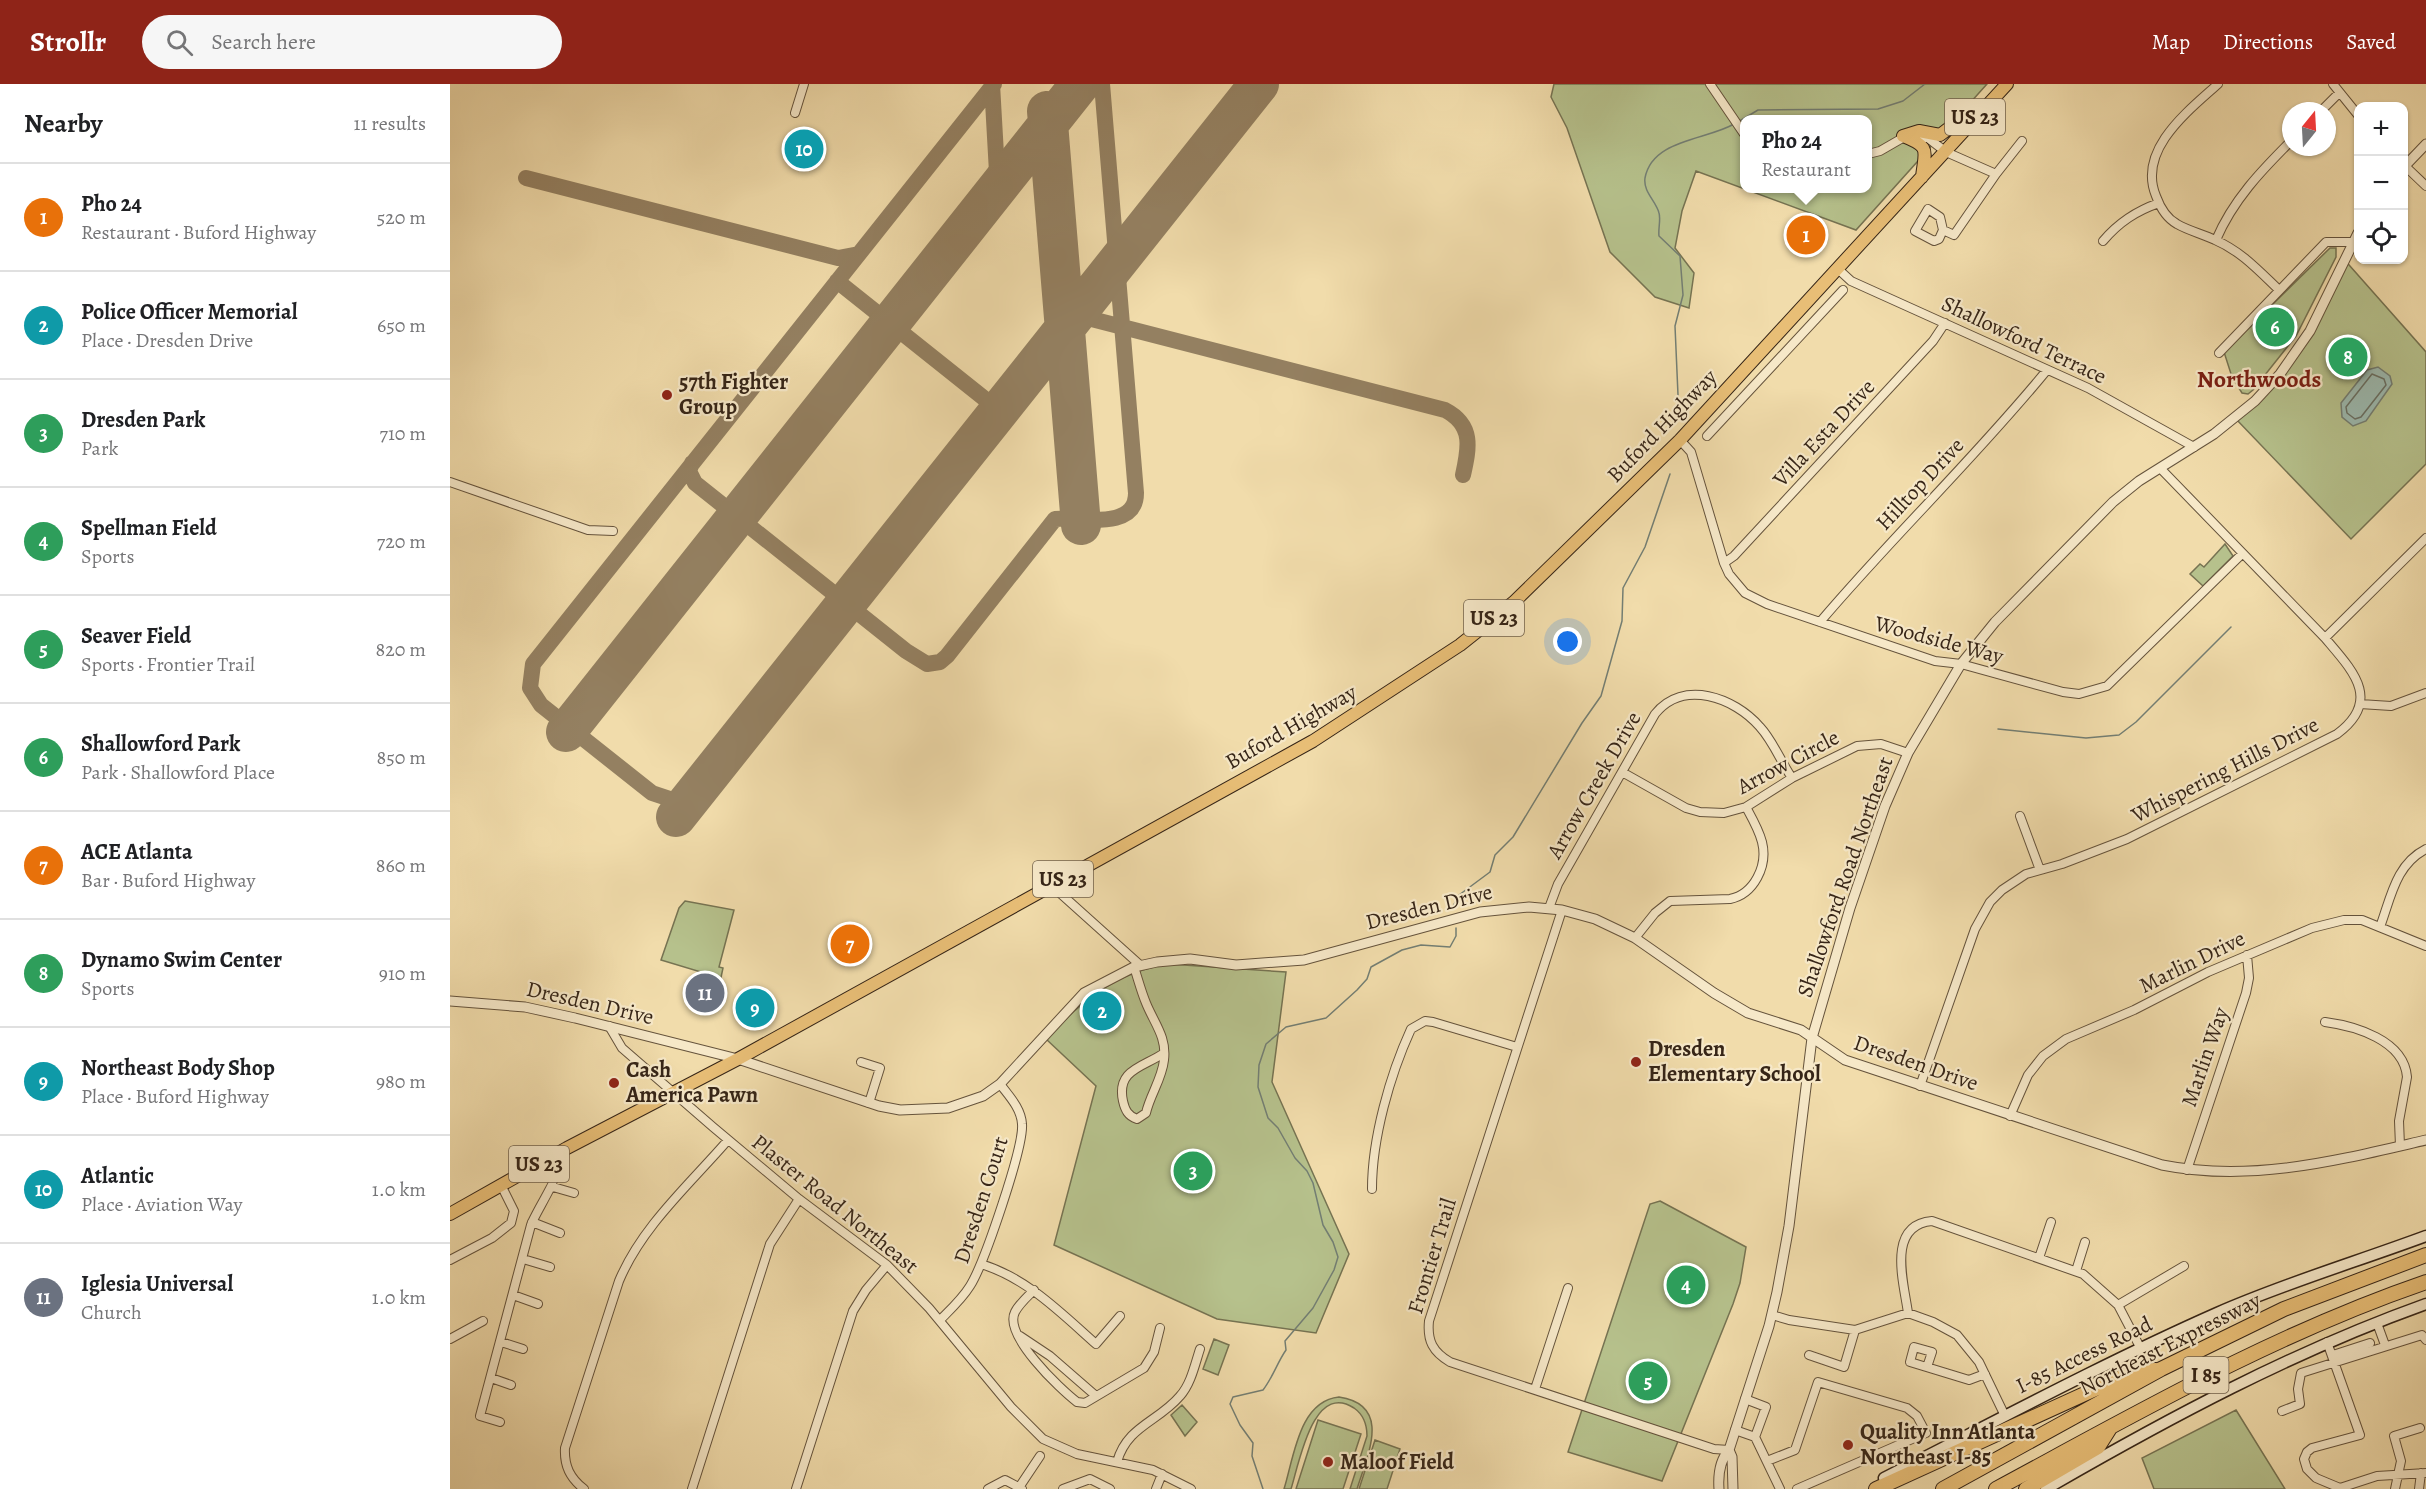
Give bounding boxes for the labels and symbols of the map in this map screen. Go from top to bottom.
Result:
road number: US 23 [1945,99,2005,135]
north arrow [2282,102,2336,156]
pin: 10 [784,126,824,172]
pin: 1 [1786,212,1826,258]
street label: Shallowford Terrace [1937,289,2111,391]
pin: 6 [2256,304,2294,350]
pin: 8 [2328,334,2368,380]
street label: Buford Highway [1600,363,1724,489]
district label: Northwoods [2197,363,2321,395]
place label: 57th Fighter Group [679,367,788,422]
street label: Villa Esta Drive [1766,373,1882,494]
marker: 57th Fighter Group [660,388,674,402]
street label: Hilltop Drive [1869,431,1971,537]
road number: US 23 [1464,600,1524,636]
street label: Woodside Way [1870,608,2007,672]
your location [1553,627,1582,656]
street label: Buford Highway [1220,677,1362,777]
street label: Arrow Creek Drive [1539,706,1648,865]
street label: Whispering Hills Drive [2125,710,2324,831]
street label: Arrow Circle [1731,723,1844,802]
street label: Shallowford Road Northeast [1790,753,1900,1001]
road number: US 23 [1033,861,1093,897]
street label: Dresden Drive [1362,877,1496,937]
pin: 7 [830,922,870,966]
street label: Marlin Drive [2134,923,2250,1001]
pin: 11 [686,970,724,1016]
street label: Dresden Drive [523,974,657,1032]
pin: 9 [736,986,774,1030]
pin: 2 [1082,988,1122,1034]
street label: Marlin Way [2174,1003,2236,1111]
street label: Dresden Drive [1850,1028,1982,1098]
place label: Dresden Elementary School [1648,1034,1821,1089]
place label: Cash America Pawn [625,1055,758,1110]
marker: Dresden Elementary School [1629,1055,1643,1069]
marker: Cash America Pawn [607,1076,621,1090]
street label: Plaster Road Northeast [745,1127,925,1281]
street label: Dresden Court [946,1132,1016,1268]
road number: US 23 [509,1146,569,1182]
pin: 3 [1174,1148,1212,1194]
street label: Frontier Trail [1400,1194,1464,1318]
pin: 4 [1666,1262,1706,1308]
street label: Northeast Expressway [2074,1285,2266,1403]
street label: I-85 Access Road [2011,1309,2157,1401]
road number: I 85 [2184,1357,2228,1393]
pin: 5 [1628,1358,1668,1404]
place label: Quality Inn Atlanta Northeast I-85 [1860,1417,2036,1472]
marker: Quality Inn Atlanta Northeast I-85 [1841,1438,1855,1452]
place label: Maloof Field [1340,1447,1454,1477]
marker: Maloof Field [1321,1455,1335,1469]

